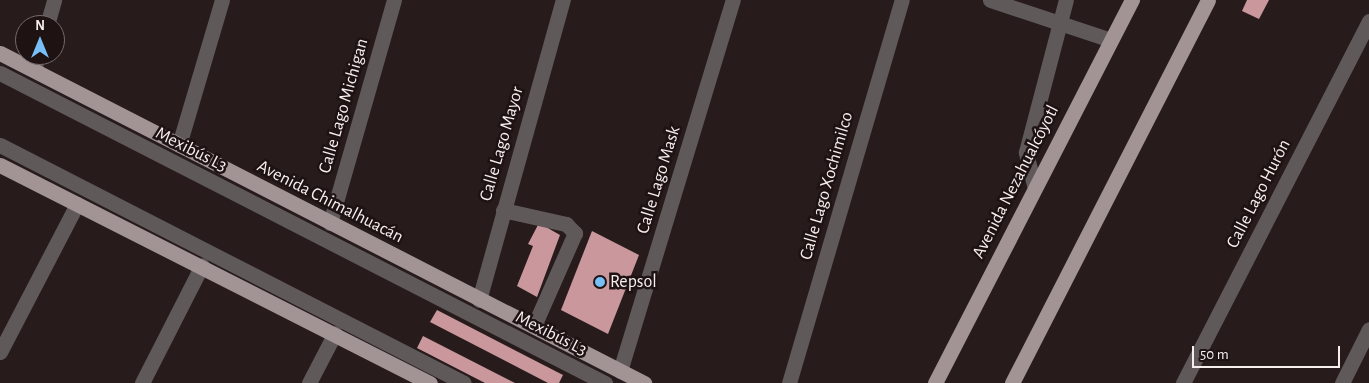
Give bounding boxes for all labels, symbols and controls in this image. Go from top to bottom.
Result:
north arrow [15,15,65,65]
text: N [35,19,45,33]
street label: Calle Lago Michigan [314,36,374,176]
street label: Calle Lago Mayor [475,84,529,204]
street label: Avenida Nezahualcóyotl [968,102,1064,262]
street label: Calle Lago Xochimilco [796,110,858,262]
street label: Mexibús L3 [152,123,230,177]
street label: Calle Lago Mask [632,124,686,236]
street label: Calle Lago Hurón [1222,136,1296,252]
street label: Avenida Chimalhuacán [253,156,407,248]
place label: Repsol [610,271,657,293]
marker: Repsol [594,276,606,288]
street label: Mexibús L3 [512,307,590,361]
scale bar [1194,336,1342,368]
text: 50 m [1200,347,1229,362]

